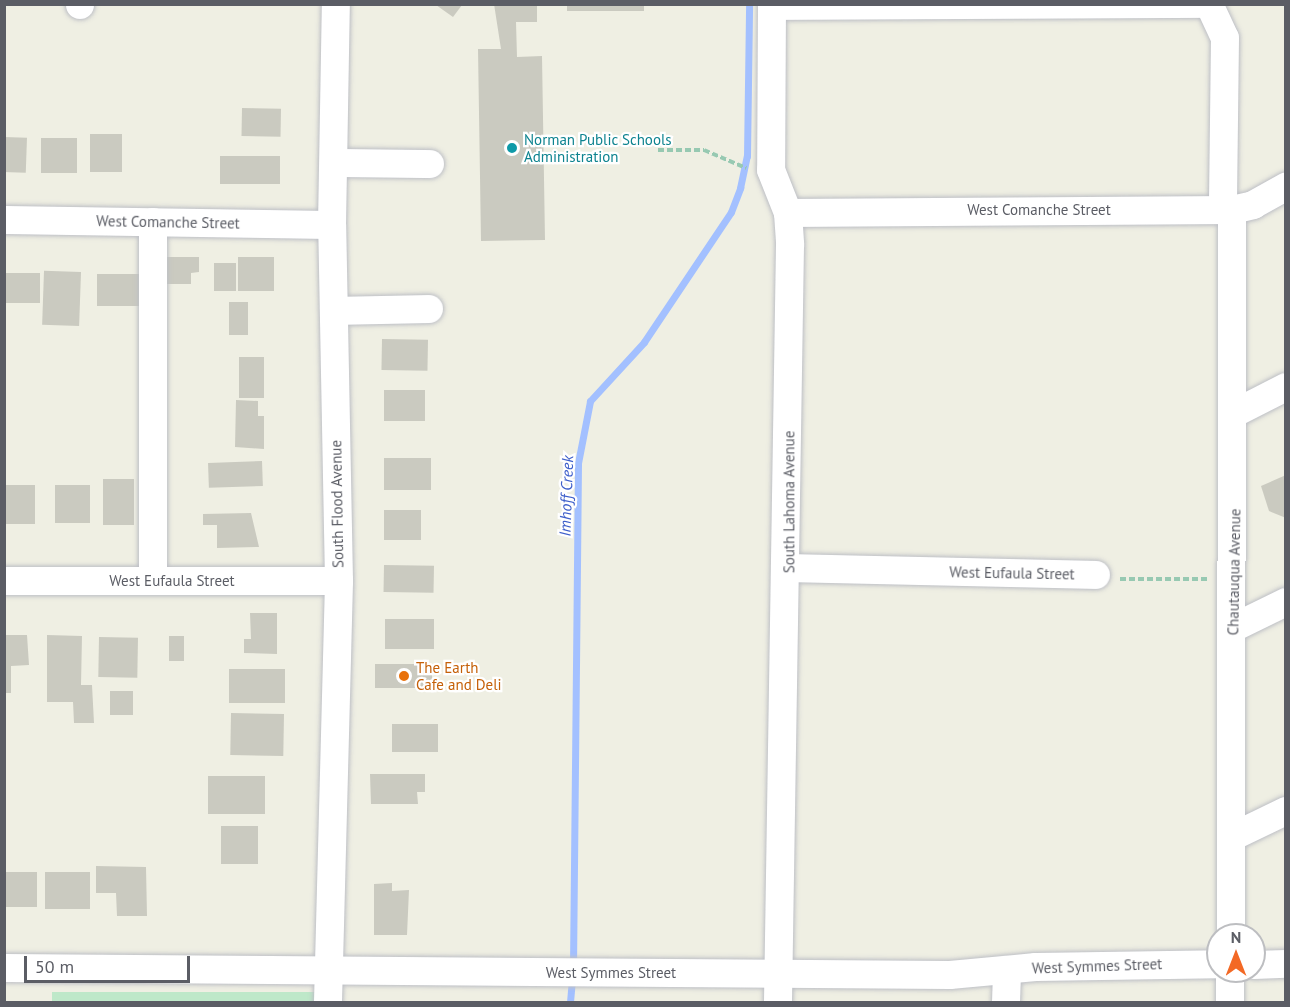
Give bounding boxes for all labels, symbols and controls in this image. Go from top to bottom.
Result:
place label: Norman Public Schools Administration [524,130,672,165]
marker: Norman Public Schools Administration [505,141,519,155]
street label: West Comanche Street [967,201,1111,219]
street label: West Comanche Street [96,212,240,232]
street label: South Lahoma Avenue [780,431,798,573]
street label: South Flood Avenue [327,440,347,568]
water label: Imhoff Creek [555,455,577,537]
street label: Chautauqua Avenue [1224,508,1244,636]
street label: West Eufaula Street [949,563,1075,583]
street label: West Eufaula Street [109,572,235,590]
place label: The Earth Cafe and Deli [416,658,502,693]
marker: The Earth Cafe and Deli [397,669,411,683]
north arrow [1206,923,1266,983]
text: N [1231,927,1241,947]
scale bar [27,944,194,982]
text: 50 m [35,955,74,978]
street label: West Symmes Street [1032,955,1162,977]
street label: West Symmes Street [546,964,676,982]

